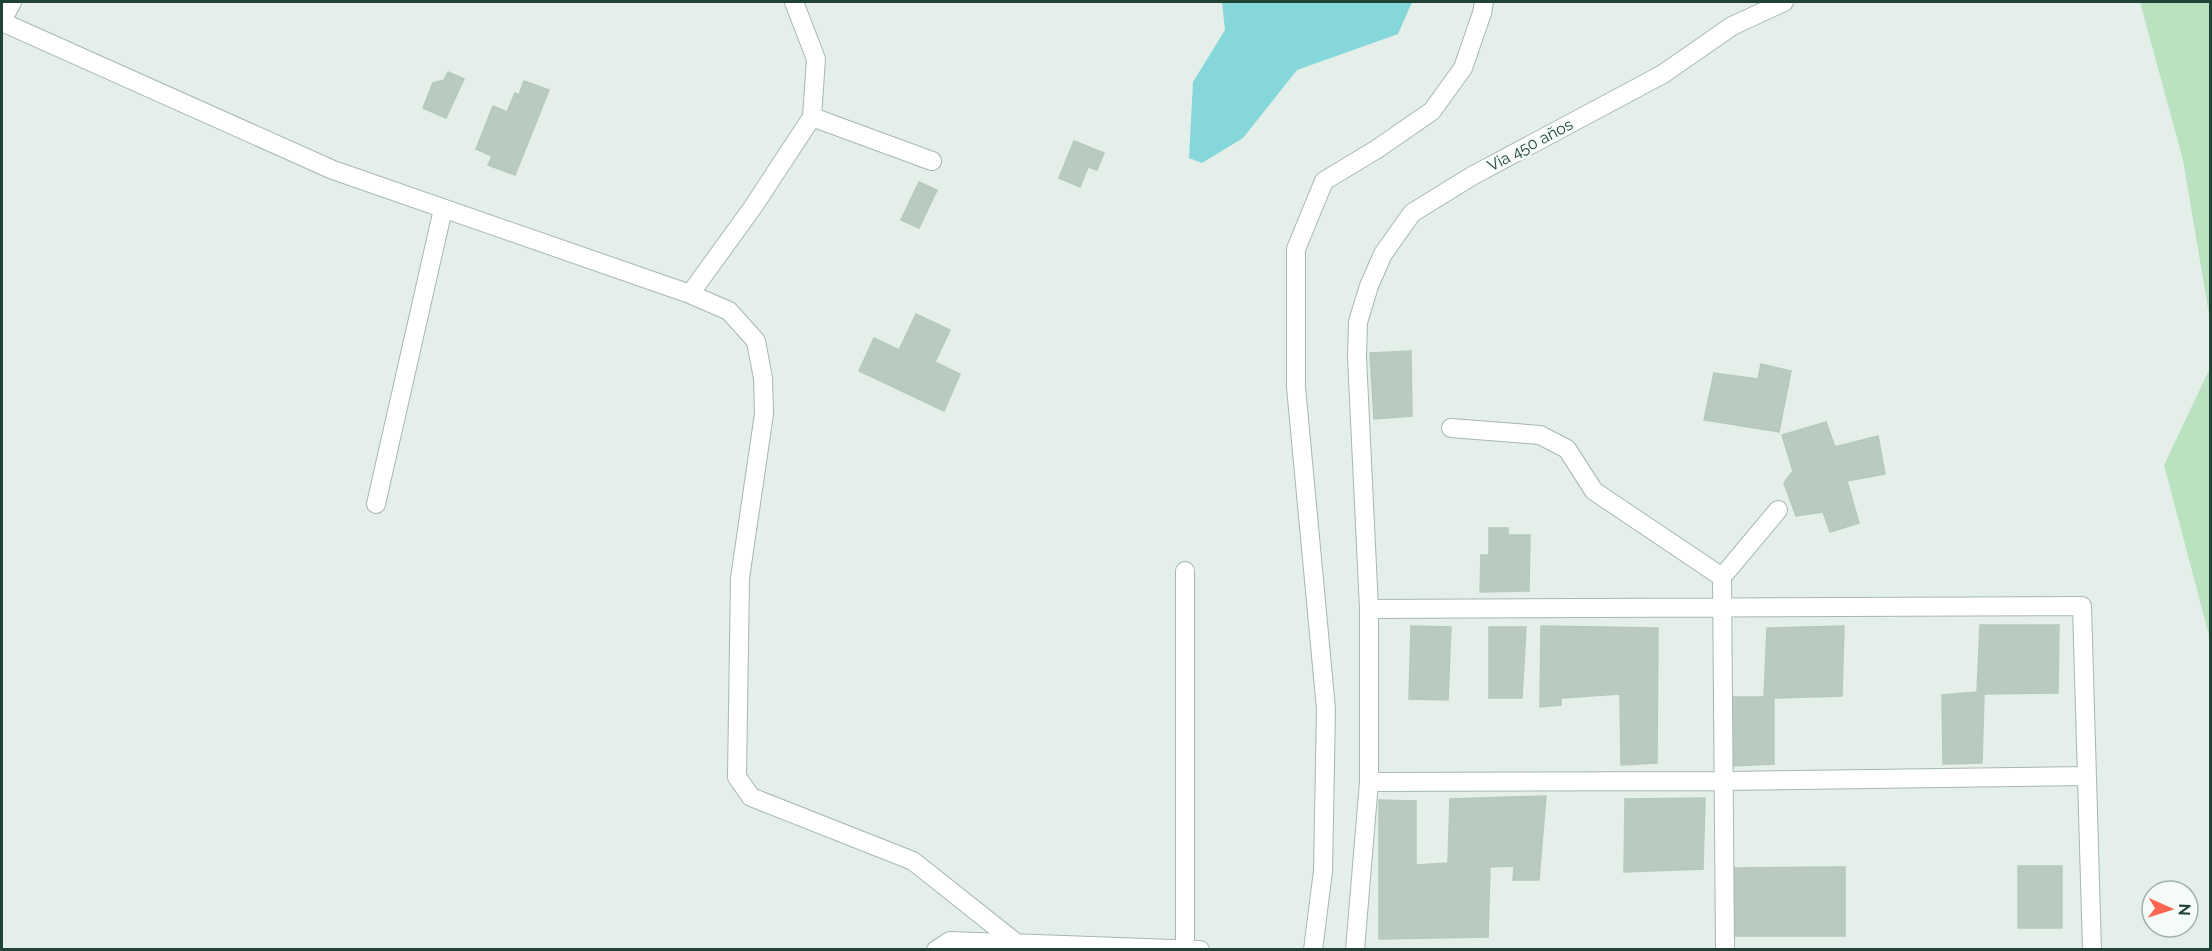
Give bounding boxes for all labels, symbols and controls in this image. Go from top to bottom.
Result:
street label: Via 450 años [1484,114,1576,175]
north arrow [2140,879,2200,939]
text: N [2175,903,2194,916]

